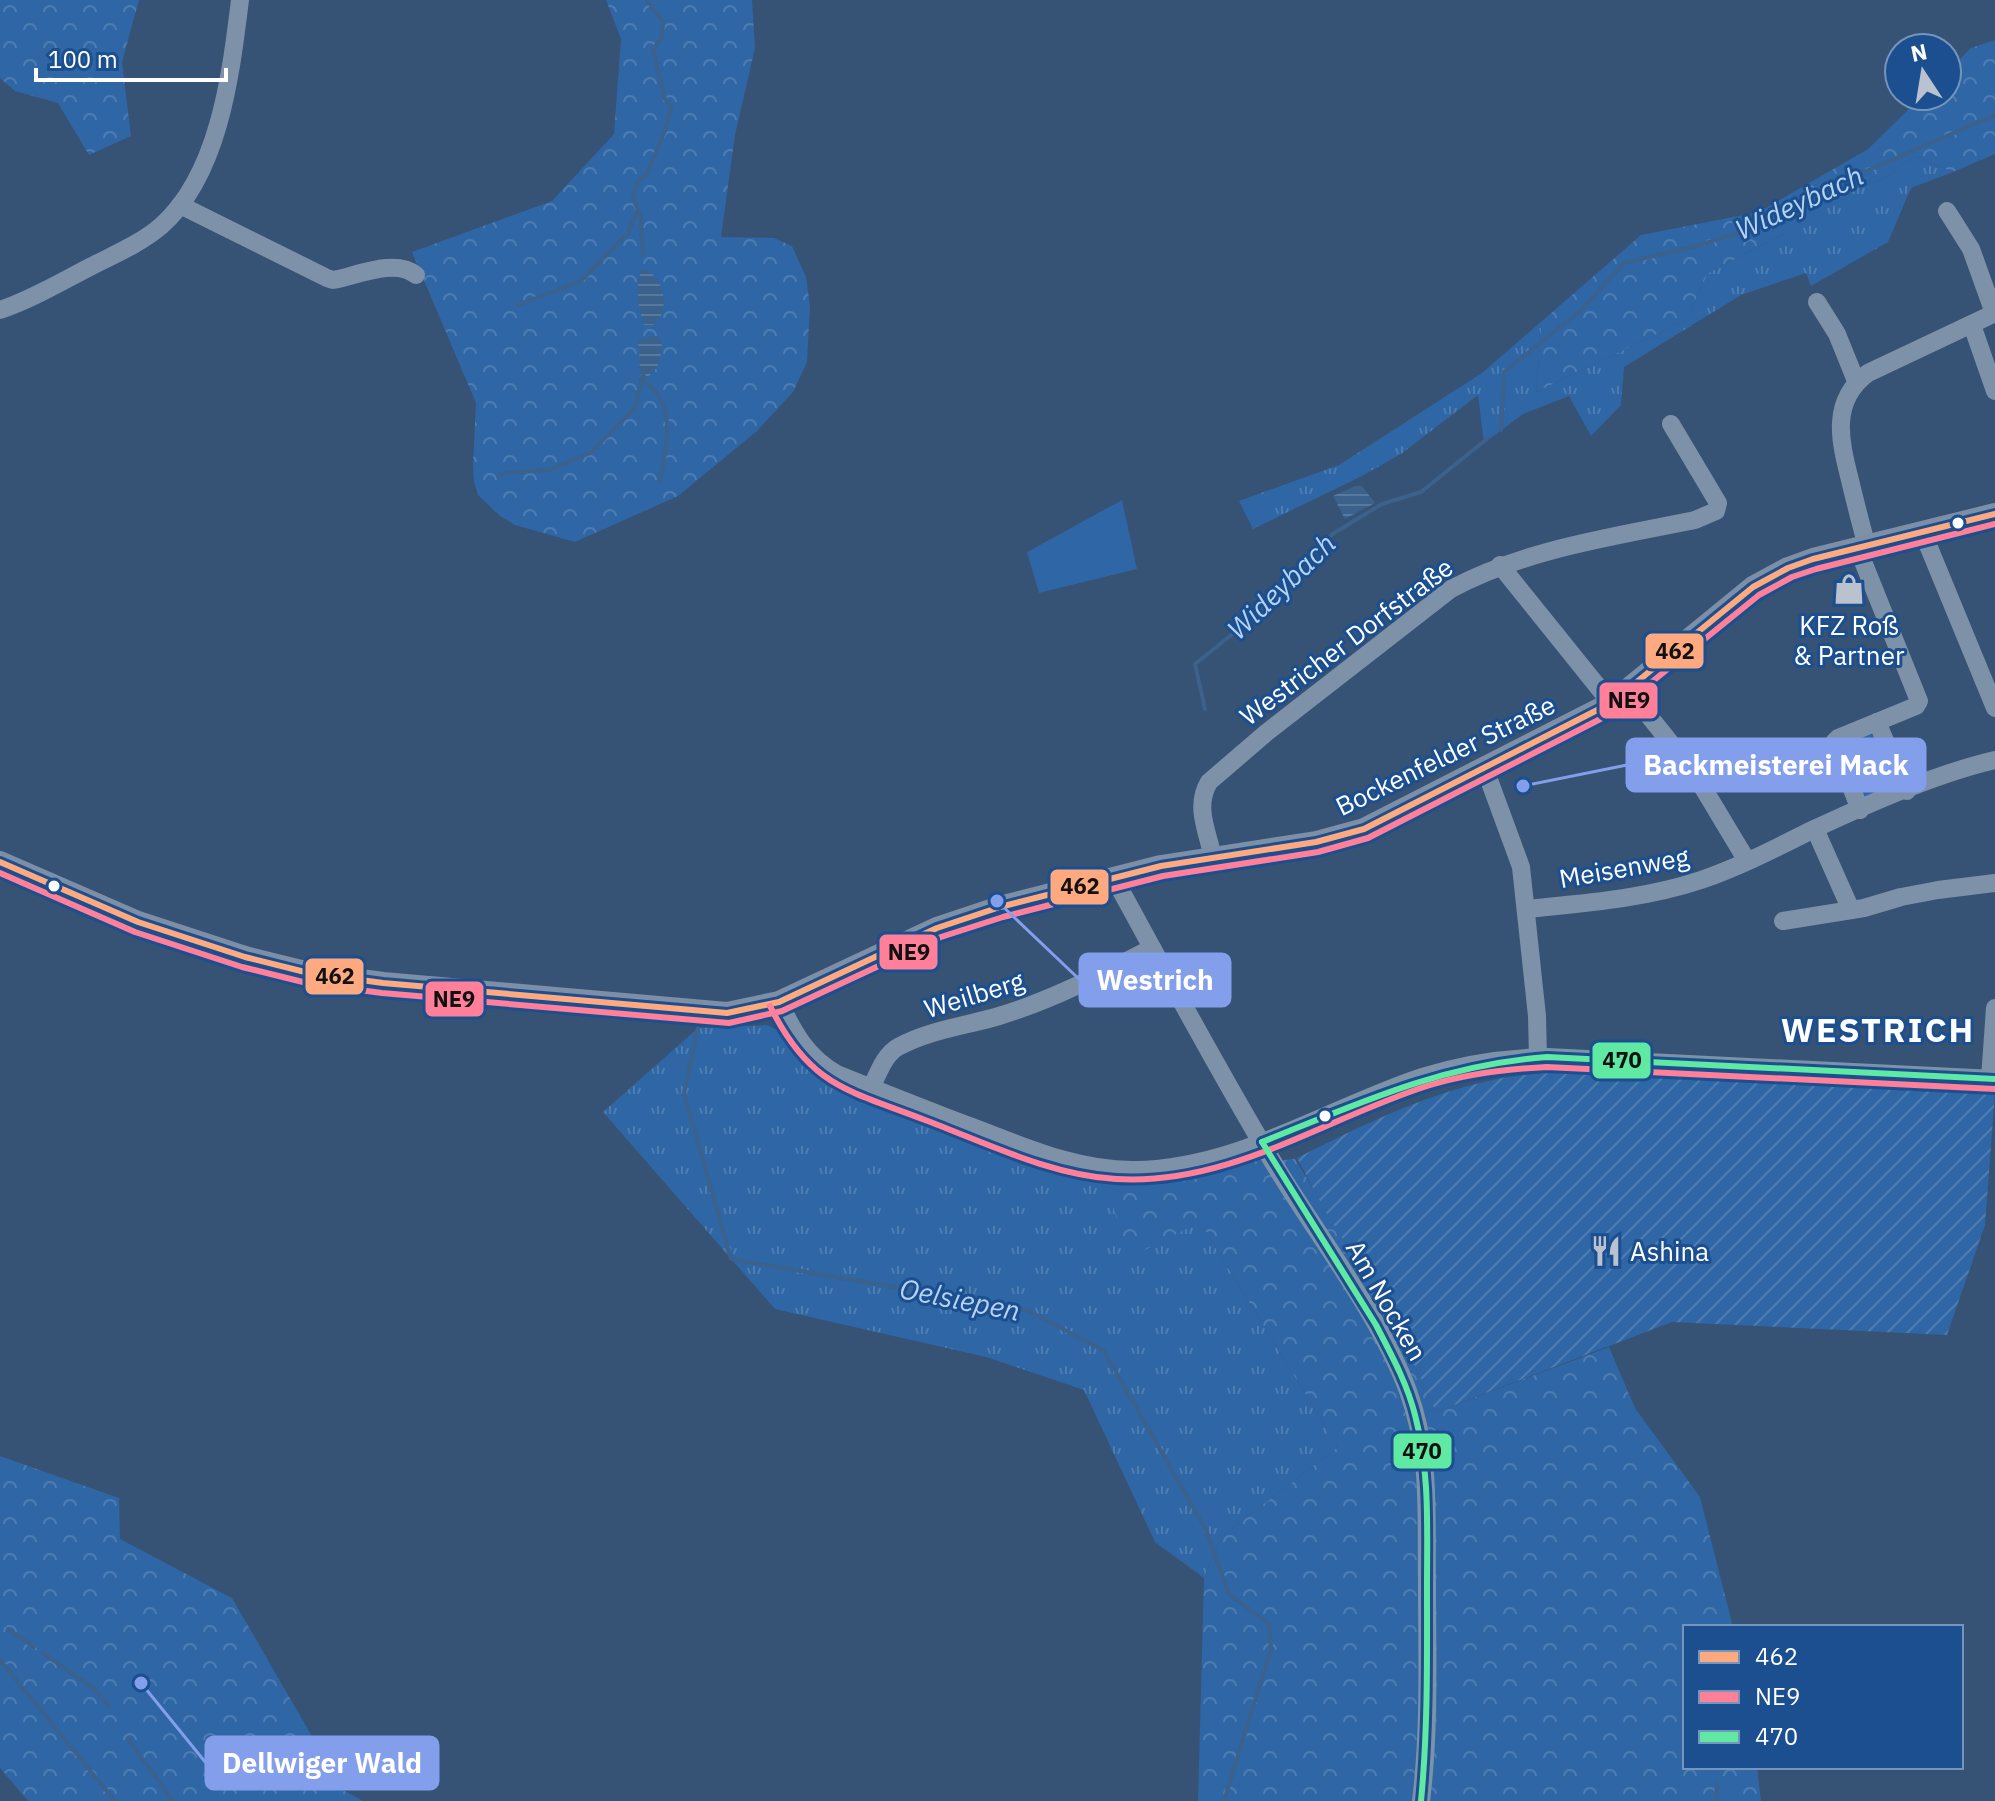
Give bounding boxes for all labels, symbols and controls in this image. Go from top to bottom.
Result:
scale bar [36,32,226,82]
north arrow [1883,32,1963,112]
text: N [1908,36,1930,68]
text: 100 m [48,43,118,75]
water label: Wideybach [1729,156,1869,248]
unlabelled marker [1950,515,1966,531]
water label: Wideybach [1219,525,1343,647]
street label: Westricher Dorfstraße [1233,550,1459,732]
shop icon: KFZ Roß & Partner [1832,572,1866,606]
place label: KFZ Roß & Partner [1794,608,1905,672]
line badge: 462 [1644,632,1705,670]
text: 462 [1655,636,1695,665]
line badge: NE9 [1598,681,1659,720]
text: NE9 [1608,685,1650,714]
street label: Bockenfelder Straße [1330,687,1560,823]
callout: Backmeisterei Mack [1627,739,1925,791]
text: Backmeisterei Mack [1643,746,1909,783]
street label: Meisenweg [1556,839,1692,895]
line badge: 462 [1049,868,1110,906]
text: 462 [1060,871,1100,900]
unlabelled marker [46,878,62,894]
line badge: NE9 [878,933,939,971]
text: NE9 [888,937,930,966]
callout: Westrich [1080,954,1230,1006]
line badge: 462 [304,957,365,996]
text: 462 [315,961,355,990]
text: Westrich [1096,961,1214,998]
street label: Weilberg [920,963,1028,1025]
line badge: NE9 [424,980,485,1018]
text: NE9 [433,984,475,1013]
district label: WESTRICH [1781,1007,1975,1051]
line badge: 470 [1591,1041,1652,1080]
text: 470 [1602,1045,1642,1074]
unlabelled marker [1317,1108,1333,1124]
street label: Am Nocken [1339,1234,1435,1366]
restaurant icon: Ashina [1589,1234,1623,1268]
place label: Ashina [1630,1234,1709,1268]
water label: Oelsiepen [897,1269,1023,1329]
line badge: 470 [1392,1432,1453,1470]
text: 470 [1402,1436,1442,1465]
legend [1683,1625,1963,1769]
text: 462 [1755,1640,1798,1672]
text: NE9 [1755,1680,1800,1712]
text: 470 [1755,1720,1798,1752]
callout: Dellwiger Wald [206,1737,438,1789]
text: Dellwiger Wald [222,1744,422,1781]

